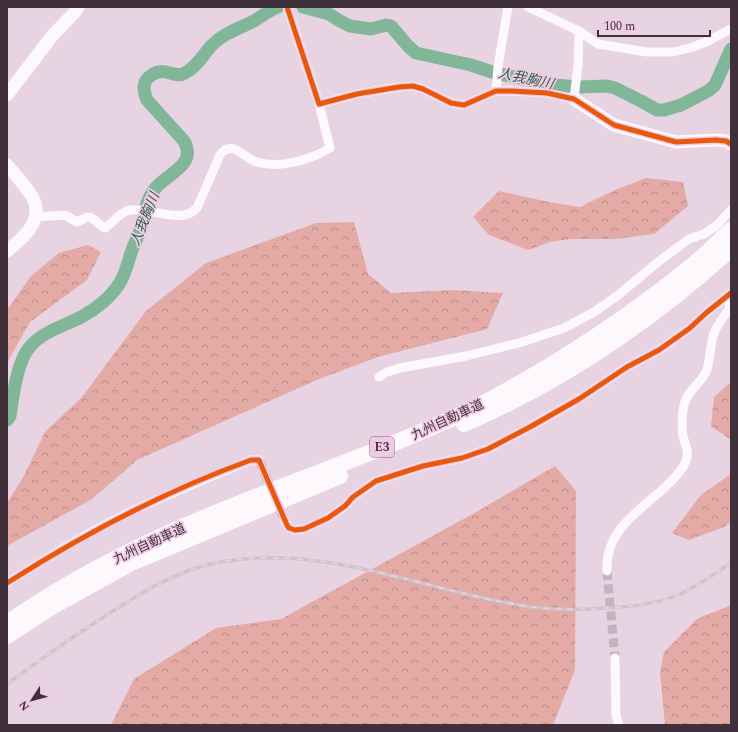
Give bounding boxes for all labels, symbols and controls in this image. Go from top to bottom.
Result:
scale bar [598,12,710,38]
text: 100 m [604,17,635,36]
water label: 人我胸川 [496,62,557,95]
water label: 人我胸川 [124,187,165,249]
street label: 九州自動車道 [408,394,487,445]
road number: E3 [370,437,394,457]
street label: 九州自動車道 [110,518,189,569]
north arrow [12,680,52,720]
text: N [15,697,34,714]

